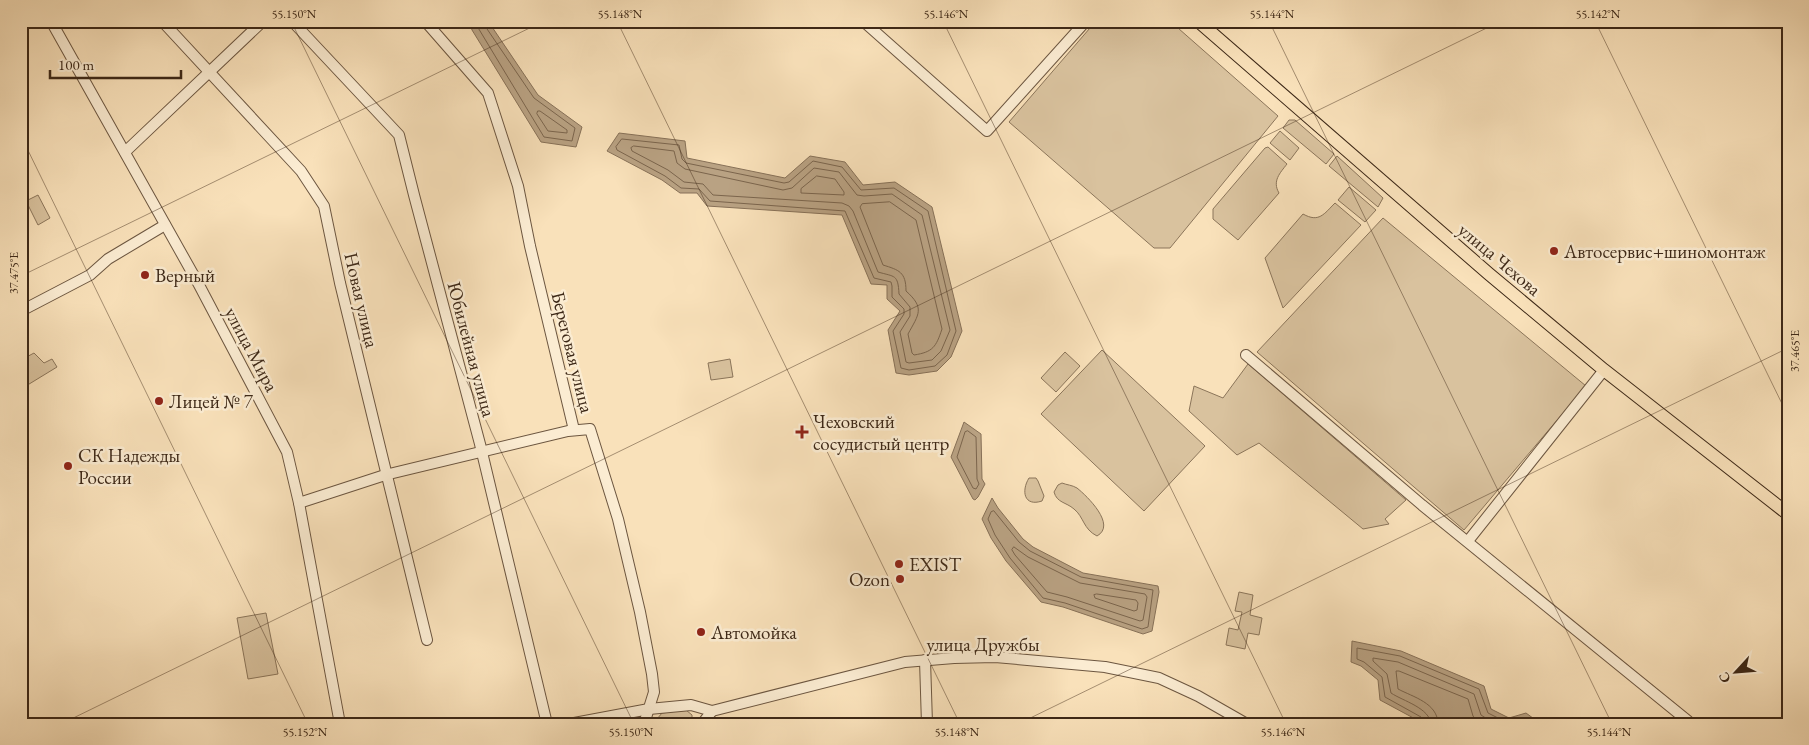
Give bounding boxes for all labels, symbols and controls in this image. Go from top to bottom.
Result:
text: 55.150°N [272,6,317,22]
text: 55.148°N [598,6,643,22]
text: 55.146°N [924,6,969,22]
text: 55.144°N [1250,6,1295,22]
text: 55.142°N [1576,6,1621,22]
scale bar [50,48,181,80]
text: 100 m [58,55,95,74]
street label: улица Чехова [1453,217,1547,302]
place label: Автосервис+шиномонтаж [1563,239,1767,264]
marker: Автосервис+шиномонтаж [1548,245,1560,257]
street label: Новая улица [338,250,385,351]
text: 37.475°E [6,252,22,294]
place label: Верный [155,263,215,288]
marker: Верный [139,269,151,281]
street label: Юбилейная улица [441,279,502,420]
street label: Береговая улица [545,289,600,416]
street label: улица Мира [219,303,284,396]
text: 37.465°E [1787,330,1803,372]
place label: Лицей № 7 [169,389,254,414]
marker: Лицей № 7 [153,395,165,407]
place label: Чеховский сосудистый центр [813,409,949,456]
marker: Чеховский сосудистый центр [795,425,809,439]
place label: СК Надежды России [78,443,181,490]
marker: СК Надежды России [62,460,74,472]
place label: EXIST [909,552,961,577]
marker: EXIST [893,558,905,570]
place label: Ozon [849,567,890,592]
marker: Ozon [894,573,906,585]
place label: Автомойка [710,620,797,645]
marker: Автомойка [695,626,707,638]
street label: улица Дружбы [926,632,1040,657]
north arrow [1712,648,1762,698]
text: С [1714,669,1735,686]
text: 55.152°N [283,724,328,740]
text: 55.150°N [609,724,654,740]
text: 55.148°N [935,724,980,740]
text: 55.146°N [1261,724,1306,740]
text: 55.144°N [1587,724,1632,740]

